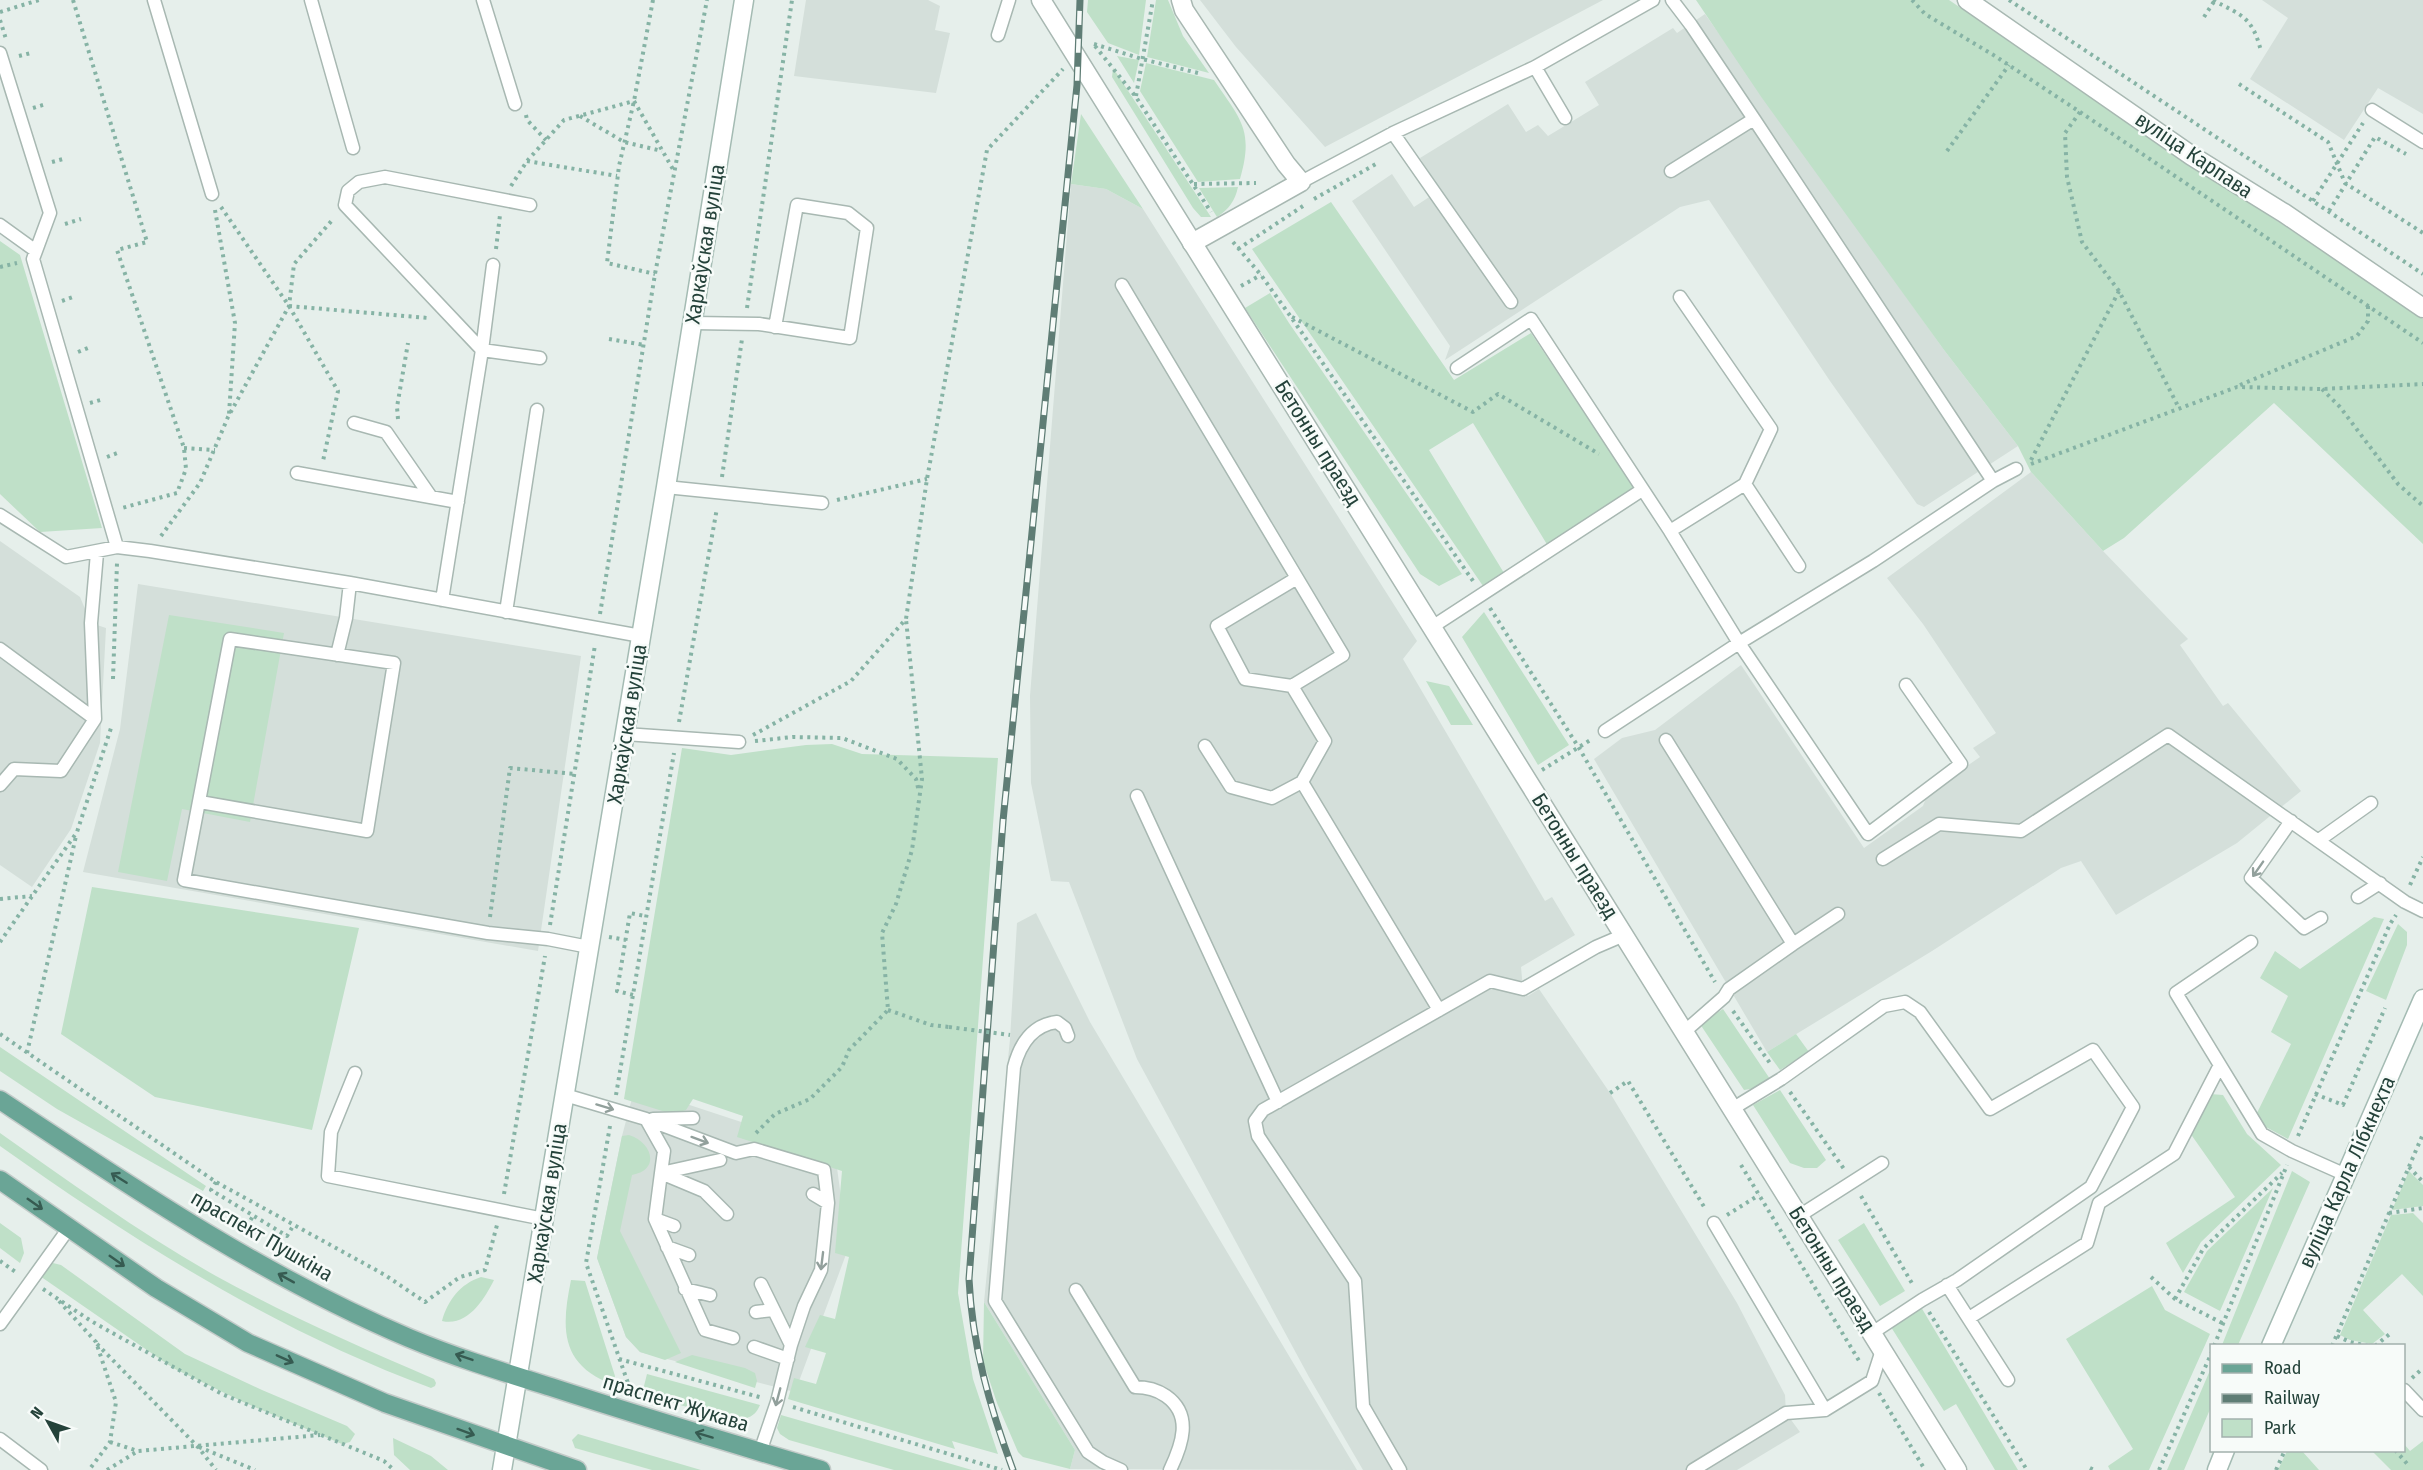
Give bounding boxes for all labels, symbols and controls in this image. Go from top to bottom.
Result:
street label: вуліца Карпава [2130,106,2258,204]
street label: Харкаўская вуліца [680,162,730,326]
street label: Бетонны праезд [1269,375,1367,511]
street label: Харкаўская вуліца [602,642,652,806]
street label: Бетонны праезд [1526,788,1624,924]
one-way arrow [2252,860,2264,876]
street label: вуліца Карла Лібкнехта [2293,1072,2401,1272]
one-way arrow [595,1102,614,1113]
street label: Харкаўская вуліца [522,1121,572,1285]
one-way arrow [690,1135,709,1146]
one-way arrow [111,1172,127,1184]
street label: праспект Пушкіна [186,1185,338,1287]
one-way arrow [26,1198,42,1210]
street label: Бетонны праезд [1783,1201,1881,1337]
one-way arrow [816,1251,827,1271]
one-way arrow [109,1255,125,1267]
one-way arrow [278,1272,295,1284]
legend [2210,1344,2405,1452]
one-way arrow [455,1351,474,1362]
one-way arrow [276,1354,294,1365]
text: Road [2264,1357,2301,1379]
street label: праспект Жукава [600,1368,752,1438]
one-way arrow [771,1387,783,1406]
text: Railway [2264,1387,2320,1409]
north arrow [18,1392,78,1452]
text: N [27,1403,47,1422]
text: Park [2264,1417,2297,1439]
one-way arrow [456,1428,475,1439]
one-way arrow [695,1429,714,1440]

